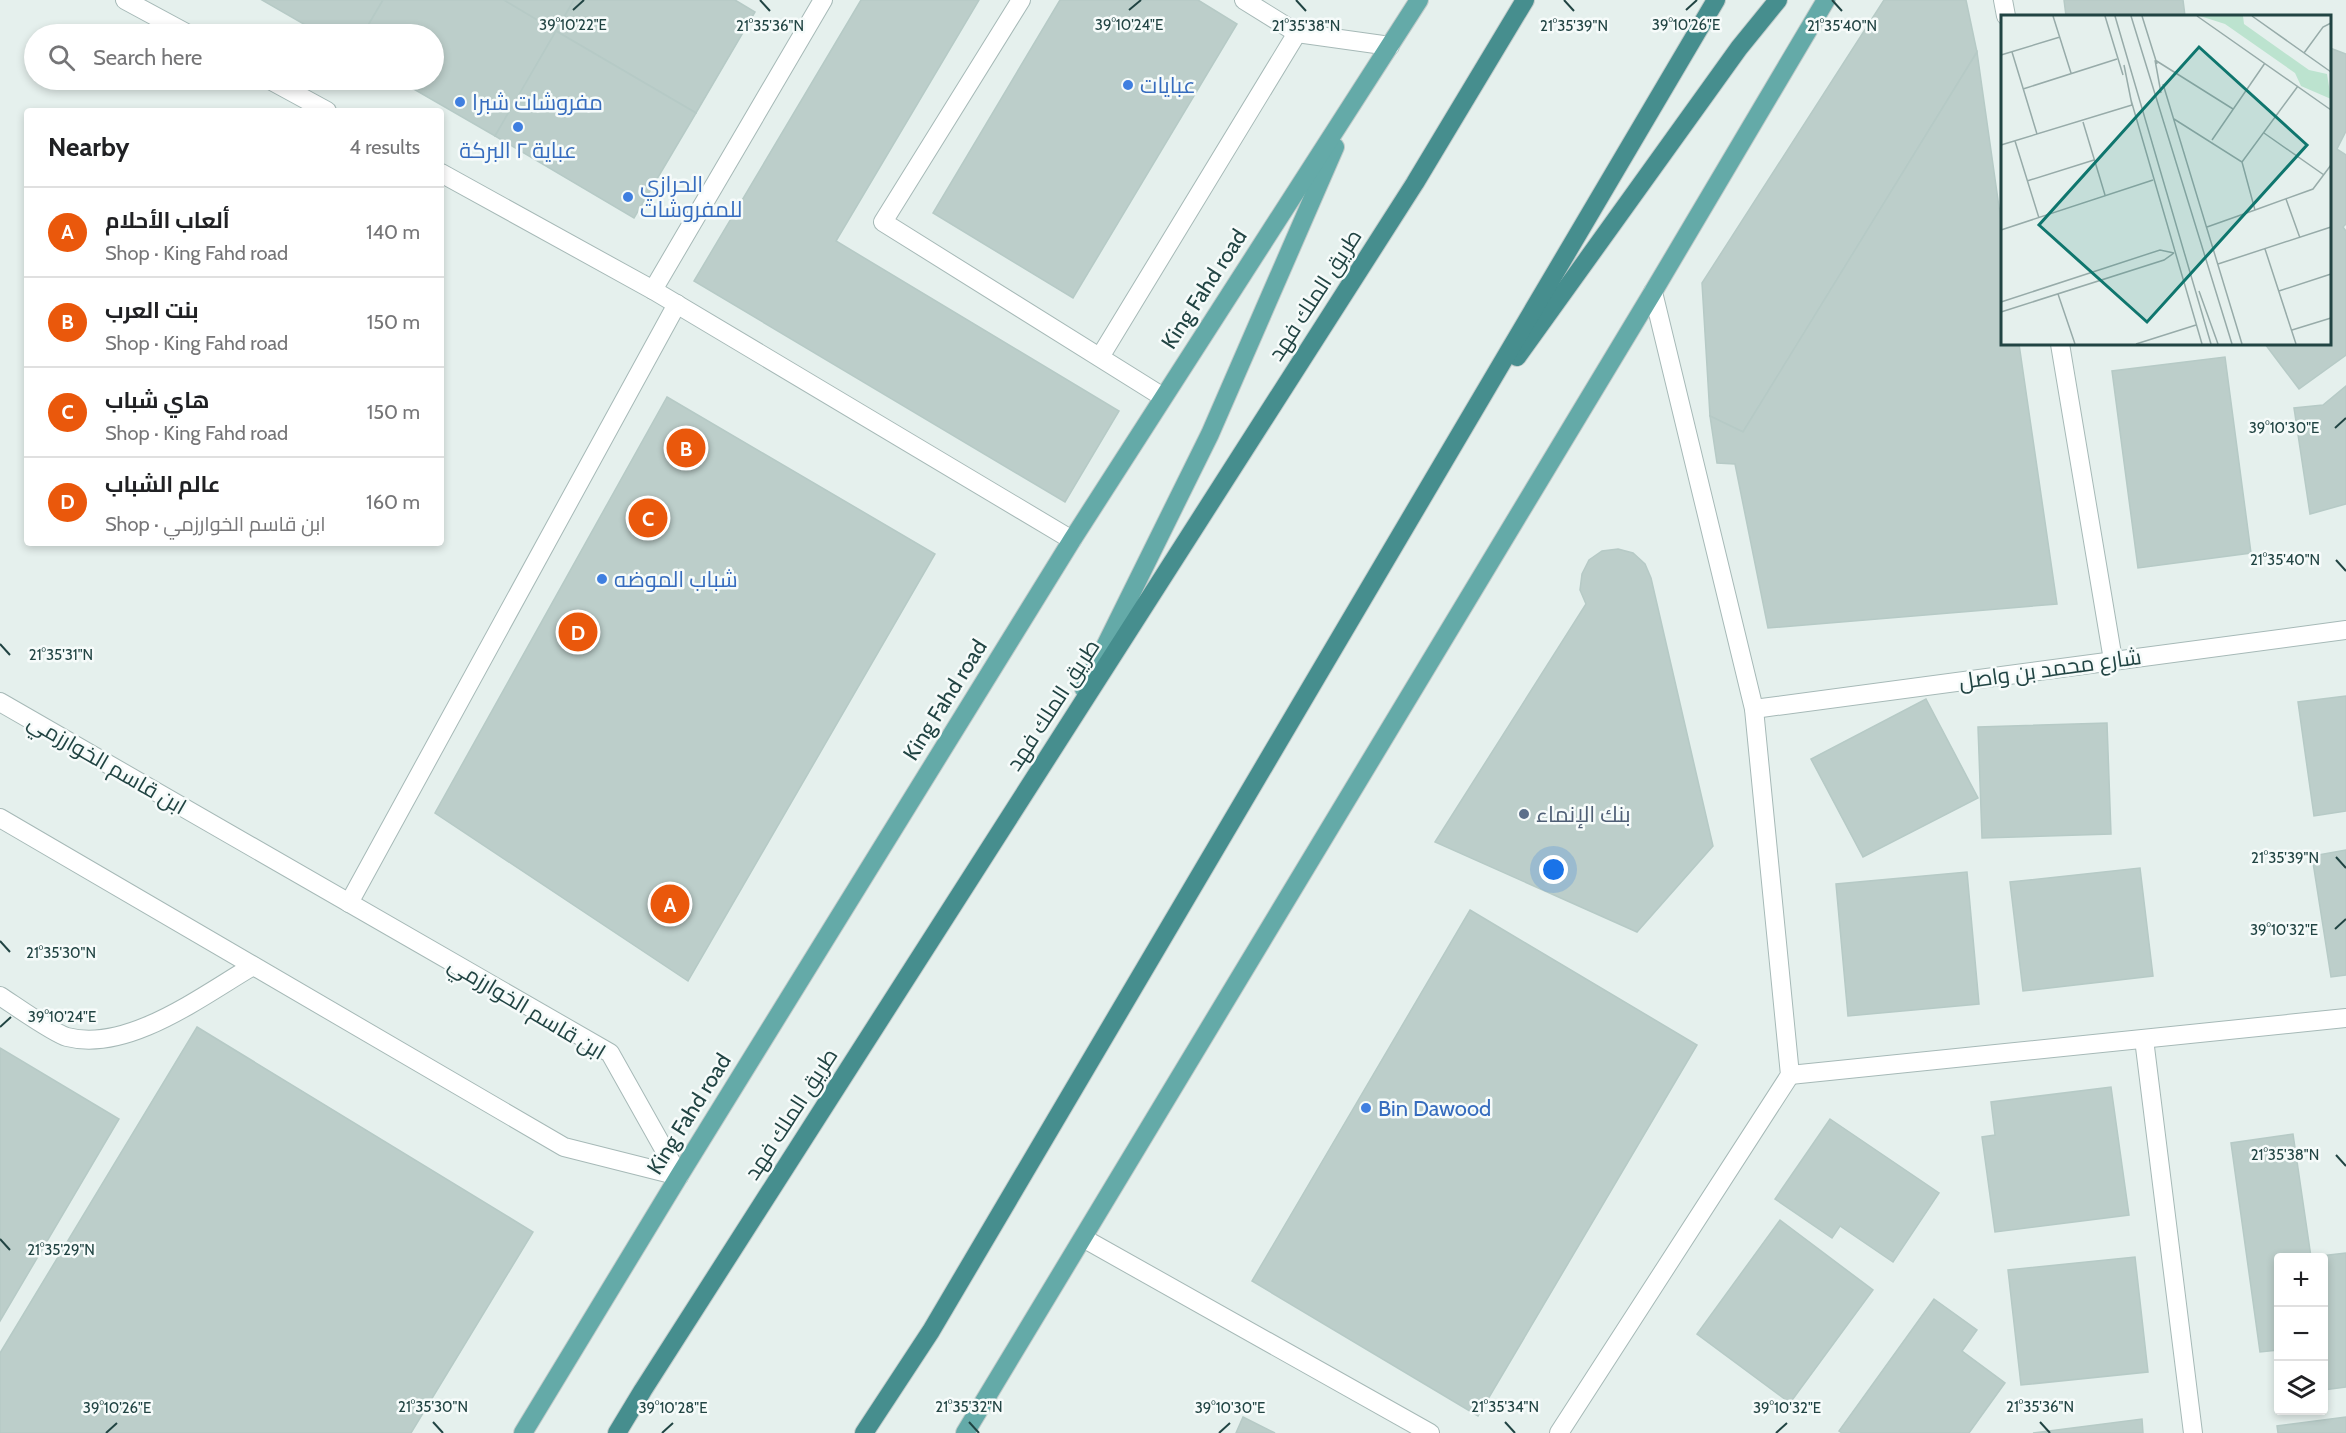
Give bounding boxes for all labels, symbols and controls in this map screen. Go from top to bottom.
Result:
inset map [2001,15,2331,345]
text: 39°10'22"E [539,16,607,34]
text: 39°10'24"E [1095,16,1163,34]
text: 39°10'26"E [1652,16,1720,34]
text: 21°35'36"N [736,17,804,35]
text: 21°35'38"N [1272,17,1340,35]
text: 21°35'39"N [1540,17,1608,35]
text: 21°35'40"N [1807,17,1877,35]
search box [24,24,444,90]
icon: search [45,41,78,74]
text: Search here [93,44,202,71]
place label: عبايات [1140,72,1196,99]
marker: عبايات [1121,78,1135,92]
place label: مفروشات شبرا [472,89,603,116]
marker: مفروشات شبرا [453,95,467,109]
marker: عباية ٢ البركة [511,120,525,134]
text: Nearby [48,131,129,163]
text: 4 results [349,135,420,159]
place label: عباية ٢ البركة [459,137,577,164]
place label: الحرازي للمفروشات [640,171,742,223]
marker: الحرازي للمفروشات [621,190,635,204]
text: ألعاب الأحلام [105,207,230,234]
text: A [61,220,74,244]
text: 140 m [366,220,420,244]
street label: King Fahd road [1155,224,1253,354]
street label: طريق الملك فهد [1262,224,1368,366]
text: Shop · King Fahd road [105,241,288,265]
text: بنت العرب [105,297,199,324]
text: B [61,310,74,334]
text: 150 m [367,310,420,334]
text: Shop · King Fahd road [105,331,288,355]
text: هاي شباب [105,387,209,414]
text: C [61,400,74,424]
text: 150 m [367,400,420,424]
text: 39°10'30"E [2249,419,2319,437]
text: Shop · King Fahd road [105,421,288,445]
pin: B [666,426,706,470]
text: عالم الشباب [105,471,221,498]
text: D [60,490,75,514]
text: 160 m [366,490,420,514]
pin: C [628,496,668,540]
text: Shop · ابن قاسم الخوارزمي [105,512,326,536]
text: 21°35'40"N [2250,551,2320,569]
place label: شباب الموضه [614,566,738,593]
marker: شباب الموضه [595,572,609,586]
pin: D [558,610,598,654]
street label: طريق الملك فهد [1000,634,1106,776]
street label: King Fahd road [897,635,993,765]
street label: شارع محمد بن واصل [1957,643,2143,696]
text: 21°35'31"N [29,646,93,664]
street label: ابن قاسم الخوارزمي [21,708,191,823]
place label: بنك الإنماء [1536,801,1631,829]
marker: بنك الإنماء [1517,807,1531,821]
text: 21°35'39"N [2251,849,2319,867]
your location [1539,855,1568,884]
pin: A [650,882,690,926]
text: 39°10'32"E [2250,921,2318,939]
text: 21°35'30"N [26,944,96,962]
street label: ابن قاسم الخوارزمي [442,950,611,1068]
text: 39°10'24"E [28,1008,96,1026]
street label: طريق الملك فهد [738,1043,844,1185]
street label: King Fahd road [641,1049,737,1179]
place label: Bin Dawood [1378,1095,1491,1122]
marker: Bin Dawood [1359,1101,1373,1115]
text: 21°35'38"N [2251,1146,2319,1164]
text: 21°35'29"N [27,1241,95,1259]
map controls [2274,1253,2328,1415]
button: + [2274,1253,2328,1307]
button: − [2274,1307,2328,1361]
button: layers [2274,1361,2328,1415]
text: 21°35'30"N [398,1398,468,1416]
text: 21°35'32"N [935,1398,1003,1416]
text: 21°35'34"N [1471,1398,1539,1416]
text: 21°35'36"N [2006,1398,2074,1416]
text: 39°10'26"E [83,1399,151,1417]
text: 39°10'28"E [638,1399,708,1417]
text: 39°10'30"E [1195,1399,1265,1417]
text: 39°10'32"E [1753,1399,1821,1417]

